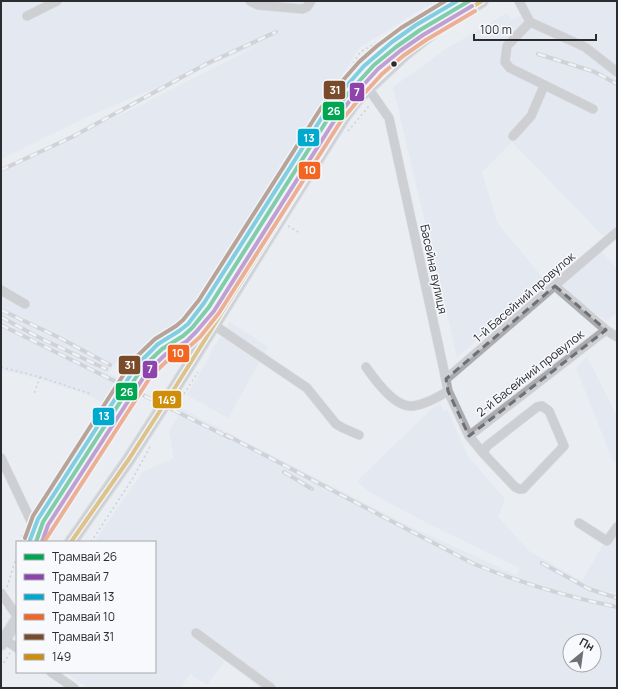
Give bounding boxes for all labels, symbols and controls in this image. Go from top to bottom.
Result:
scale bar [474,16,596,42]
text: 100 m [480,21,512,38]
unlabelled marker [389,59,399,69]
line badge: 31 [323,80,346,100]
text: 31 [329,82,341,97]
line badge: 7 [349,82,365,102]
text: 7 [354,84,360,99]
line badge: 26 [322,101,345,121]
text: 26 [327,103,341,118]
line badge: 13 [297,128,320,147]
text: 13 [303,130,315,145]
line badge: 10 [298,161,321,180]
text: 10 [304,162,316,177]
street label: Басейна вулиця [416,223,452,315]
street label: 1-й Басейний провулок [469,247,579,346]
street label: 2-й Басейний провулок [473,325,588,420]
line badge: 10 [167,344,190,363]
text: 10 [172,345,184,360]
line badge: 31 [118,355,141,375]
text: 31 [124,357,136,372]
line badge: 7 [142,360,158,379]
text: 7 [147,361,153,376]
line badge: 26 [115,382,138,401]
text: 26 [120,384,134,399]
line badge: 149 [152,390,182,409]
text: 149 [158,392,176,407]
line badge: 13 [92,407,115,426]
text: 13 [98,408,110,423]
legend [16,541,156,673]
text: Трамвай 26 [52,548,117,565]
text: Трамвай 7 [52,568,109,585]
text: Трамвай 13 [52,588,114,605]
text: Трамвай 10 [52,608,115,625]
text: Трамвай 31 [52,628,114,645]
north arrow [562,633,602,673]
text: Пн [577,634,597,654]
text: 149 [52,648,71,665]

